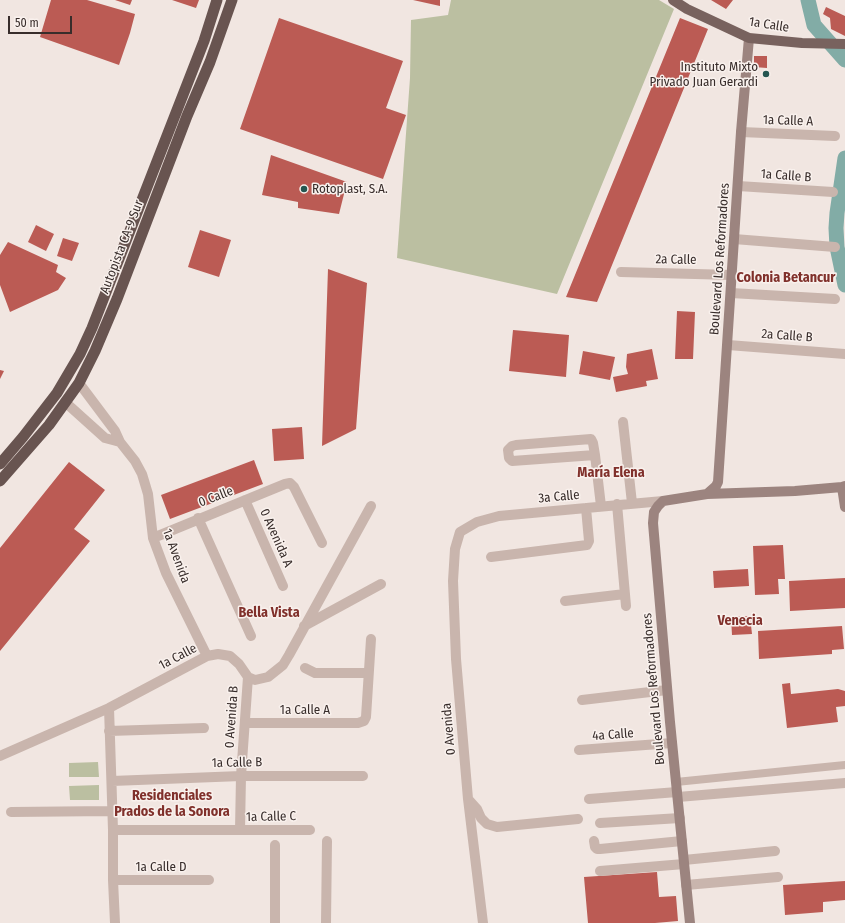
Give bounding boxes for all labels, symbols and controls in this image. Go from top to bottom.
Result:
scale bar [10,8,74,34]
street label: 1a Calle [748,14,790,36]
text: 50 m [15,16,39,30]
place label: Instituto Mixto Privado Juan Gerardi [649,59,758,90]
marker: Instituto Mixto Privado Juan Gerardi [761,69,771,79]
street label: 1a Calle A [763,112,813,130]
street label: 1a Calle B [760,166,812,186]
place label: Rotoplast, S.A. [312,181,388,197]
street label: Boulevard Los Reformadores [707,182,733,336]
marker: Rotoplast, S.A. [299,184,309,194]
street label: Autopista CA-9 Sur [97,198,147,296]
street label: 2a Calle [655,252,697,268]
district label: Colonia Betancur [737,270,835,286]
street label: 2a Calle B [761,326,813,346]
district label: María Elena [577,465,645,481]
street label: 0 Calle [197,483,235,511]
street label: 3a Calle [538,487,580,507]
street label: 0 Avenida A [256,506,296,570]
street label: 1a Avenida [159,527,193,585]
district label: Bella Vista [238,605,300,621]
street label: Boulevard Los Reformadores [640,612,668,766]
district label: Venecia [717,613,763,629]
street label: 1a Calle [156,641,200,673]
street label: 0 Avenida B [222,685,242,749]
street label: 1a Calle A [280,702,330,718]
street label: 0 Avenida [439,702,459,756]
street label: 4a Calle [592,726,634,744]
street label: 1a Calle B [212,755,262,771]
district label: Residenciales Prados de la Sonora [114,788,230,820]
street label: 1a Calle C [246,809,296,825]
street label: 1a Calle D [135,859,187,875]

